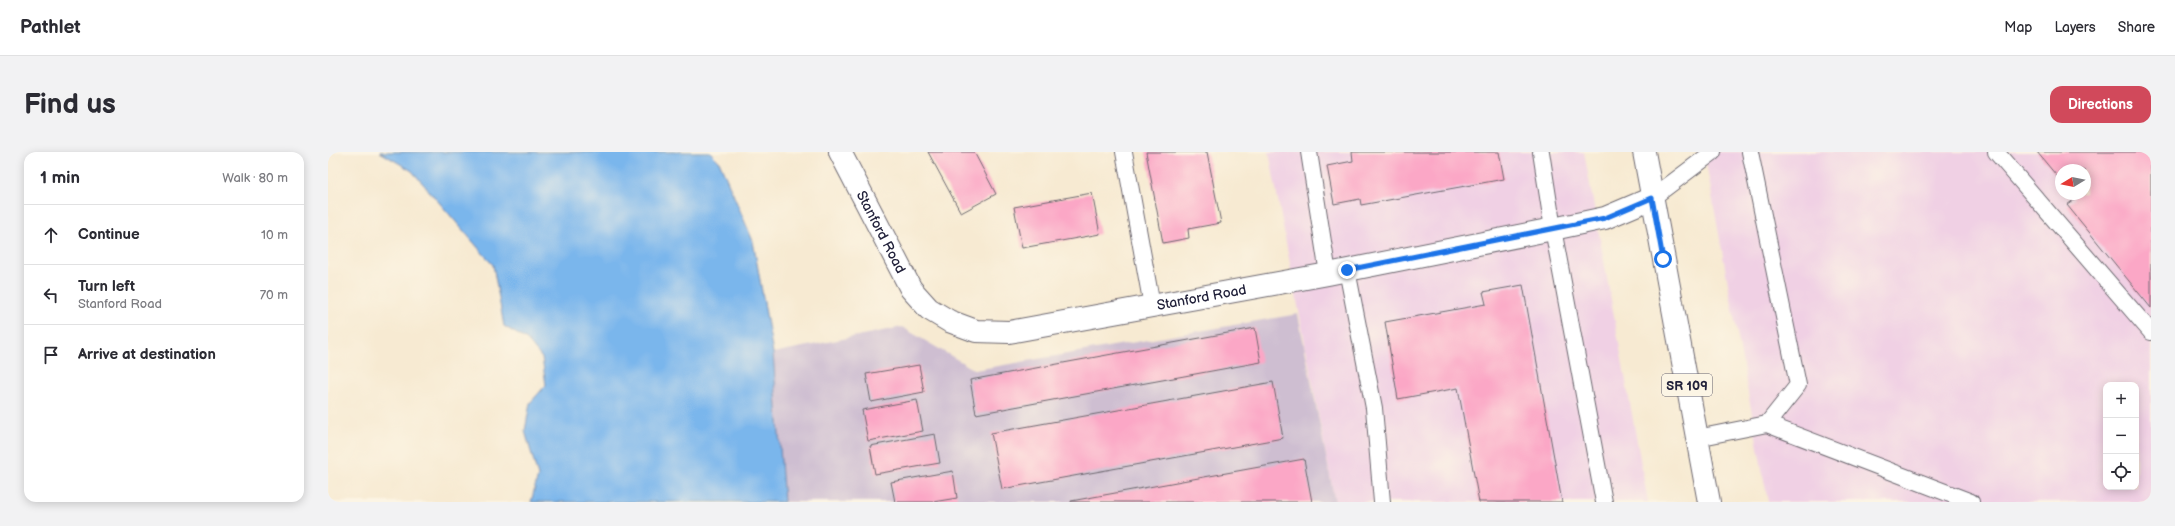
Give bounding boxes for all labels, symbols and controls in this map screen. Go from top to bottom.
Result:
text: Pathlet [20,16,81,39]
text: Map [2004,19,2032,36]
text: Layers [2054,19,2096,36]
text: Share [2118,19,2155,36]
button: Directions [2050,86,2151,123]
text: Find us [24,88,116,121]
north arrow [2055,164,2091,200]
text: 1 min [40,168,80,188]
text: Walk · 80 m [222,170,288,186]
street label: Stanford Road [853,188,909,276]
icon: ahead [40,224,62,246]
text: Continue [78,225,140,244]
text: 10 m [261,227,288,243]
route start [1654,250,1672,268]
route end [1338,261,1356,279]
text: Turn left [78,277,135,296]
street label: Stanford Road [1156,281,1248,314]
icon: left [40,284,62,306]
text: 70 m [260,287,288,303]
text: Stanford Road [78,296,162,312]
icon: arrive [40,344,62,366]
text: Arrive at destination [78,345,216,364]
road number: SR 109 [1662,374,1712,396]
map controls [2103,382,2139,490]
button: + [2103,382,2139,418]
button: − [2103,418,2139,454]
button: locate [2103,454,2139,490]

